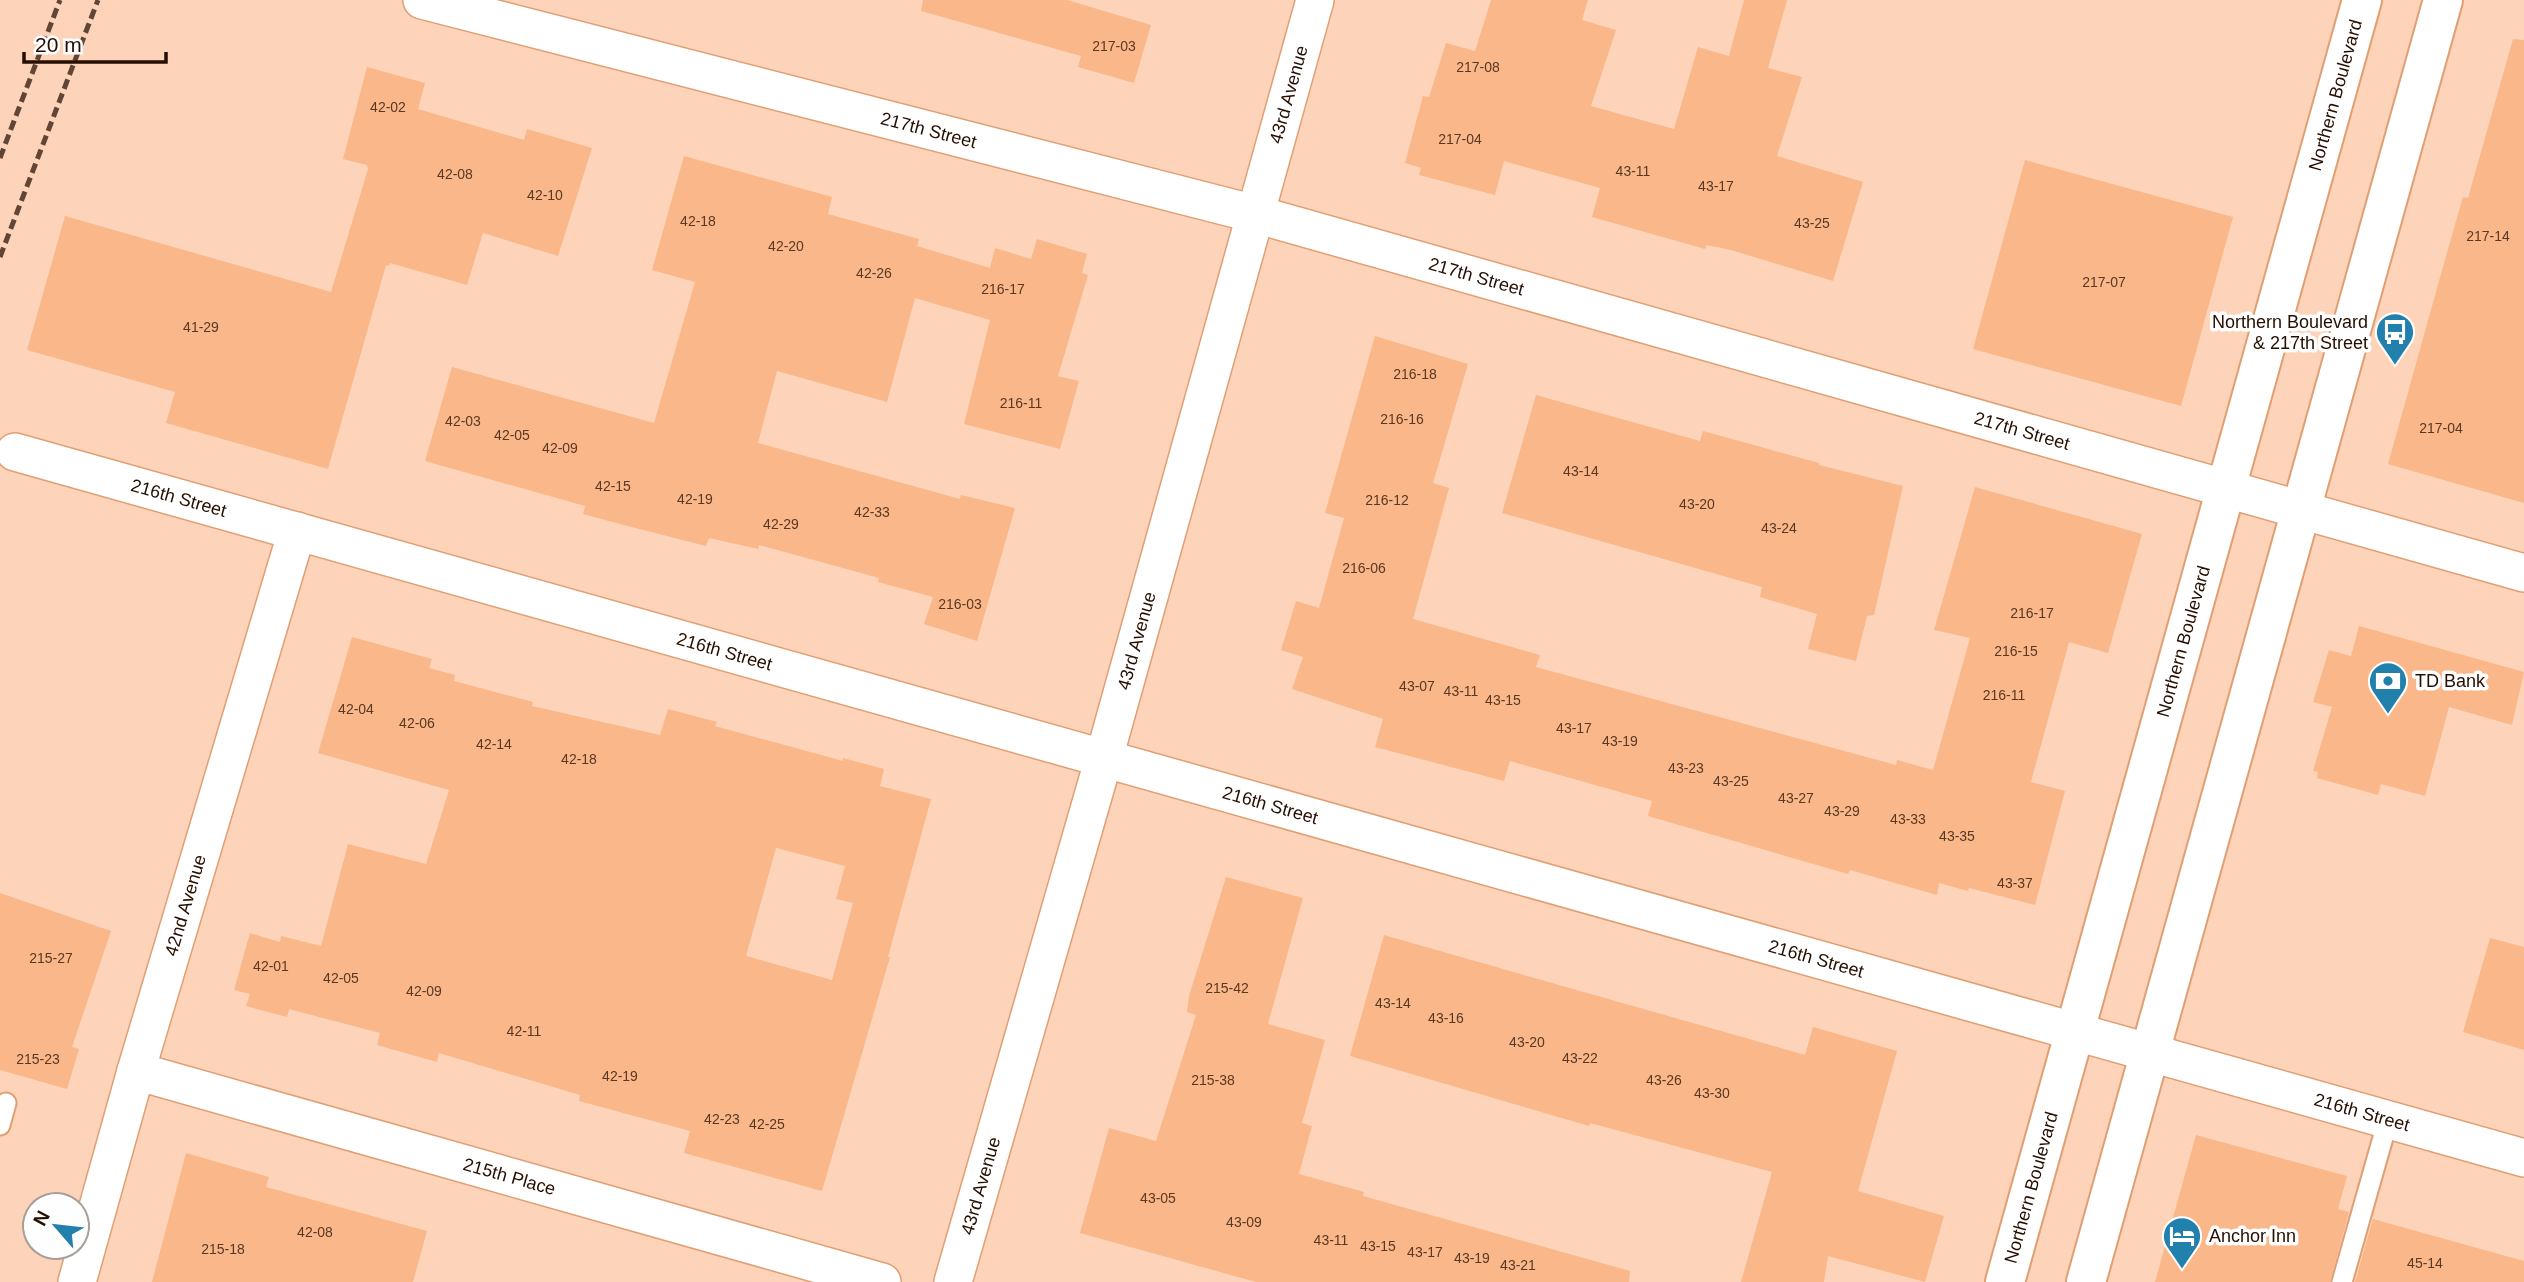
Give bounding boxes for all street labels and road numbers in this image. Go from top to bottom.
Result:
street label: Northern Boulevard [2305,17,2366,173]
street label: 43rd Avenue [1266,43,1312,146]
street label: 217th Street [879,108,979,152]
street label: 217th Street [1426,254,1526,300]
street label: 217th Street [1972,408,2072,454]
street label: 216th Street [129,475,229,521]
street label: Northern Boulevard [2153,563,2214,719]
street label: 43rd Avenue [1113,590,1160,692]
street label: 216th Street [674,629,774,675]
street label: 216th Street [1220,782,1320,828]
street label: 42nd Avenue [161,852,210,958]
street label: 216th Street [1766,936,1866,982]
street label: 216th Street [2312,1089,2412,1135]
street label: Northern Boulevard [2001,1110,2062,1266]
street label: 43rd Avenue [957,1135,1004,1237]
street label: 215th Place [461,1154,558,1199]

